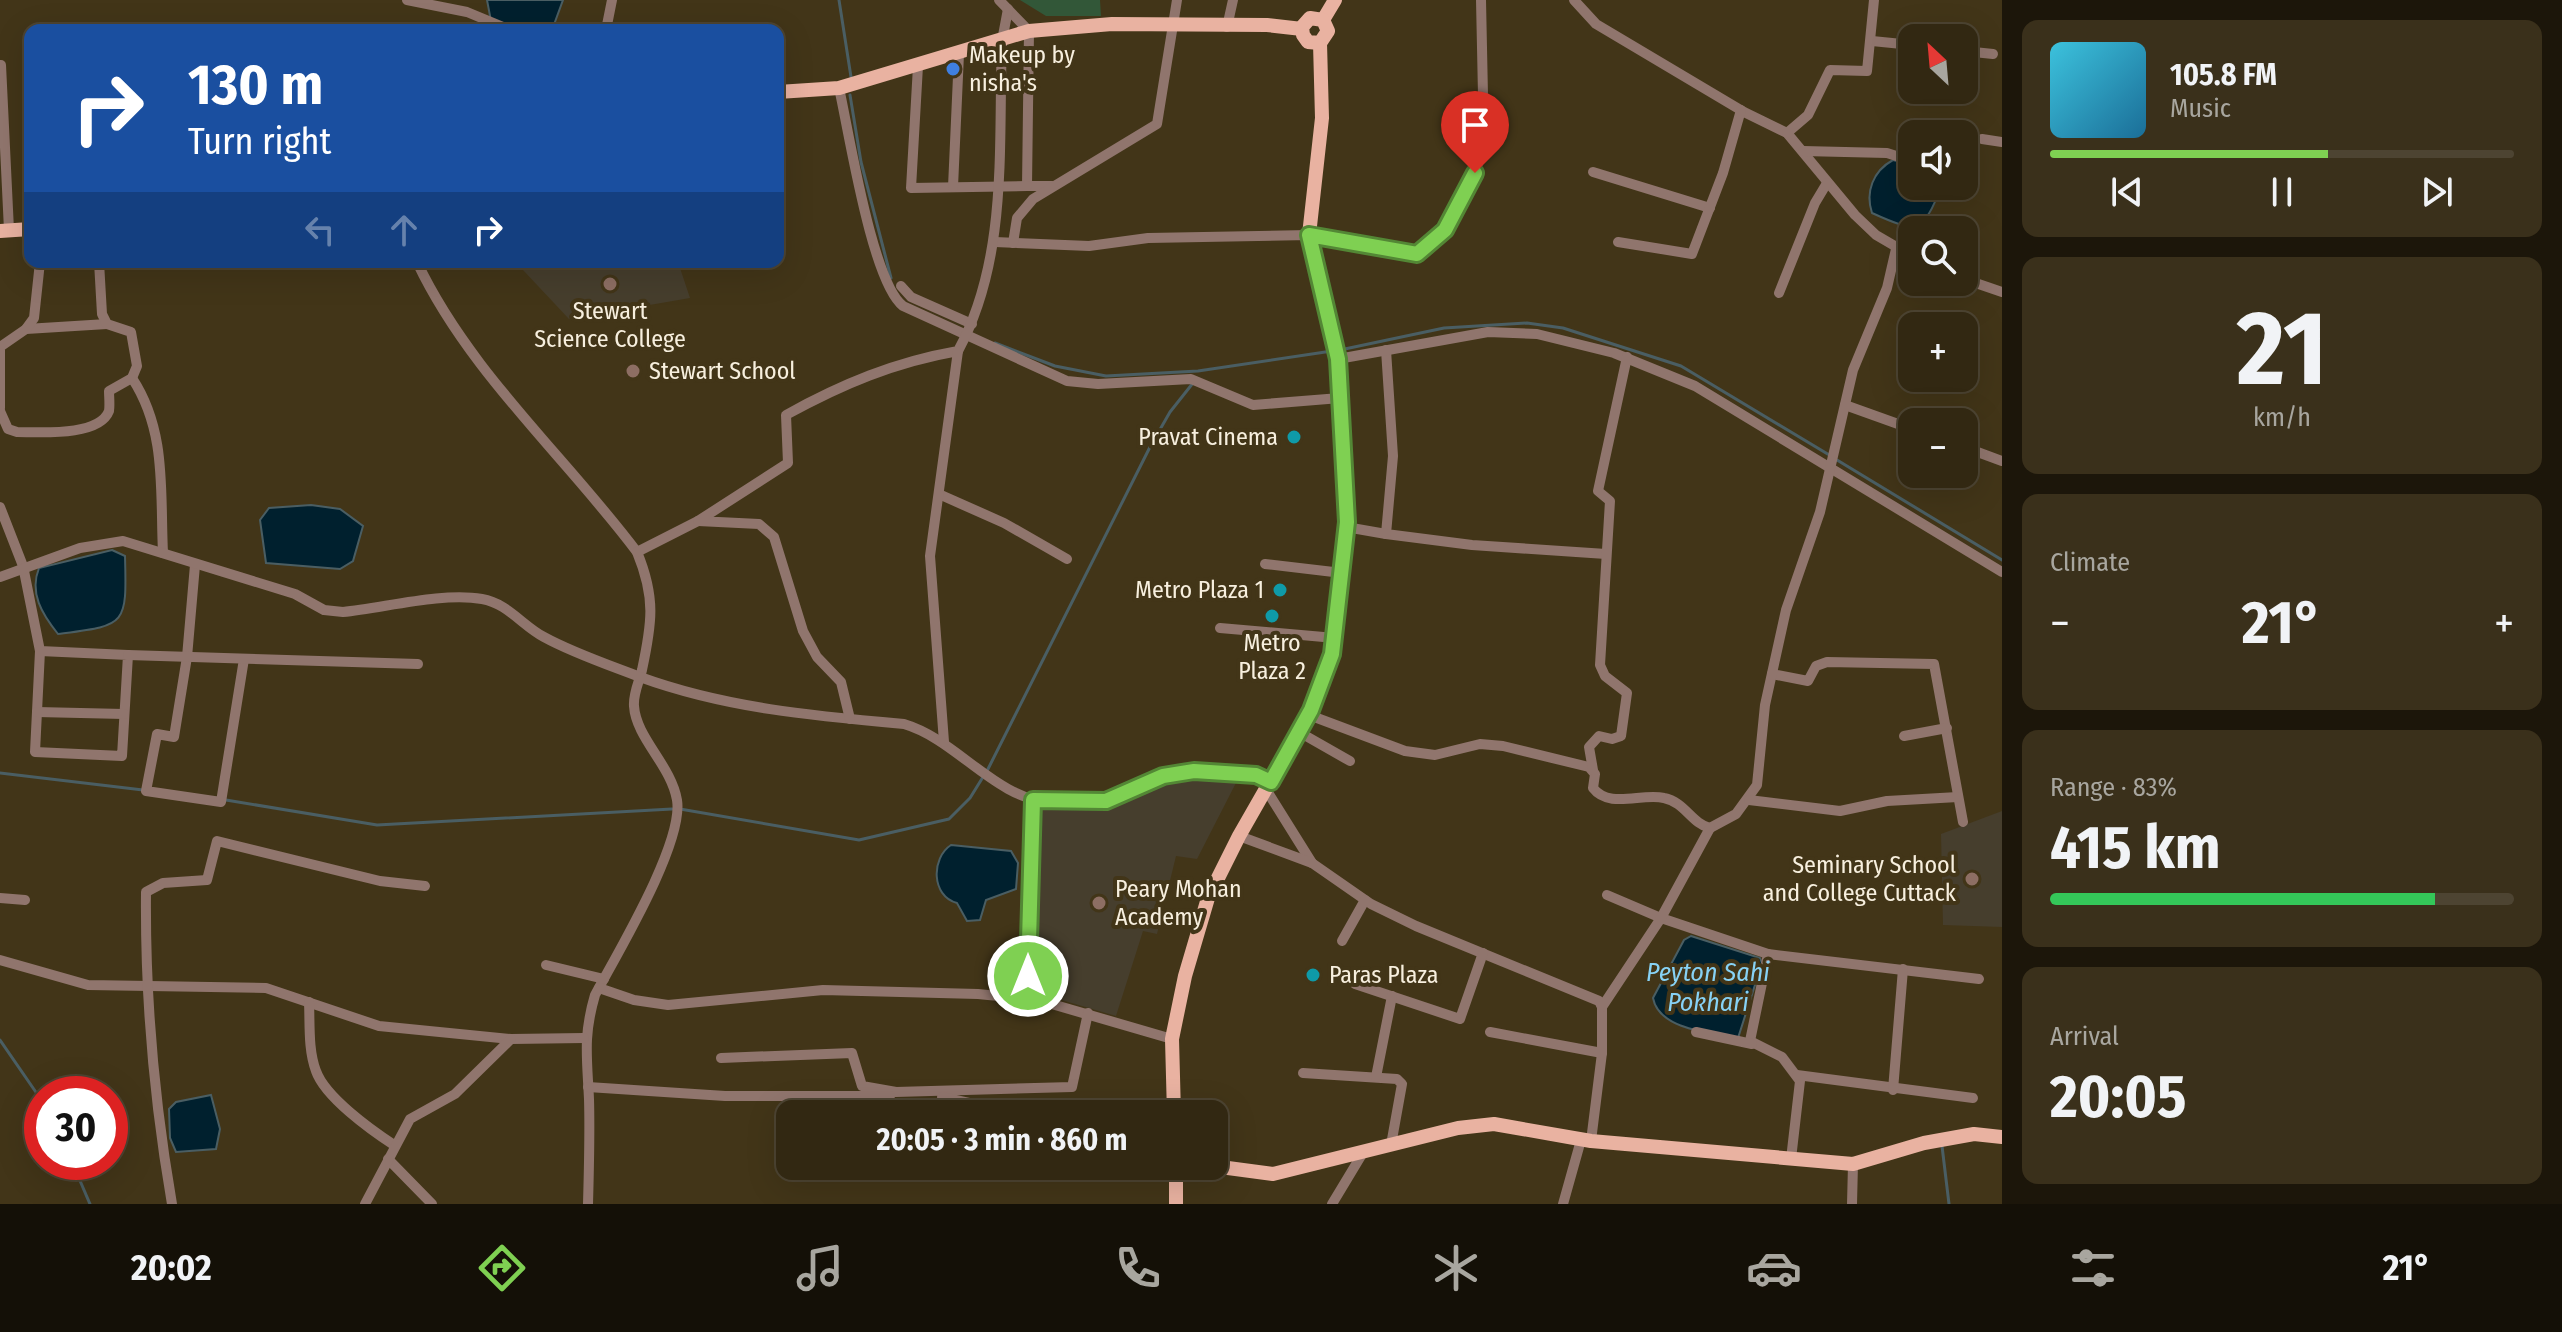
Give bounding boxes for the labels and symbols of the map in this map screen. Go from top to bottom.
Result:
north arrow [1898,24,1978,104]
place label: Makeup by nisha's [969,41,1075,97]
marker: Makeup by nisha's [944,60,962,78]
pin [1441,91,1509,173]
marker: Stewart Science College [601,275,619,293]
place label: Stewart Science College [534,297,686,353]
place label: Stewart School [649,357,796,385]
marker: Stewart School [624,362,642,380]
place label: Pravat Cinema [1138,423,1278,451]
marker: Pravat Cinema [1285,428,1303,446]
place label: Metro Plaza 1 [1135,576,1264,604]
marker: Metro Plaza 1 [1271,581,1289,599]
marker: Metro Plaza 2 [1263,607,1281,625]
place label: Metro Plaza 2 [1238,629,1306,685]
place label: Seminary School and College Cuttack [1763,851,1957,907]
marker: Seminary School and College Cuttack [1963,870,1981,888]
place label: Peary Mohan Academy [1115,875,1242,931]
marker: Peary Mohan Academy [1090,894,1108,912]
position arrow [986,934,1070,1018]
water label: Peyton Sahi Pokhari [1646,957,1770,1018]
place label: Paras Plaza [1329,961,1438,989]
marker: Paras Plaza [1304,966,1322,984]
speed limit sign: 30 [24,1076,128,1180]

